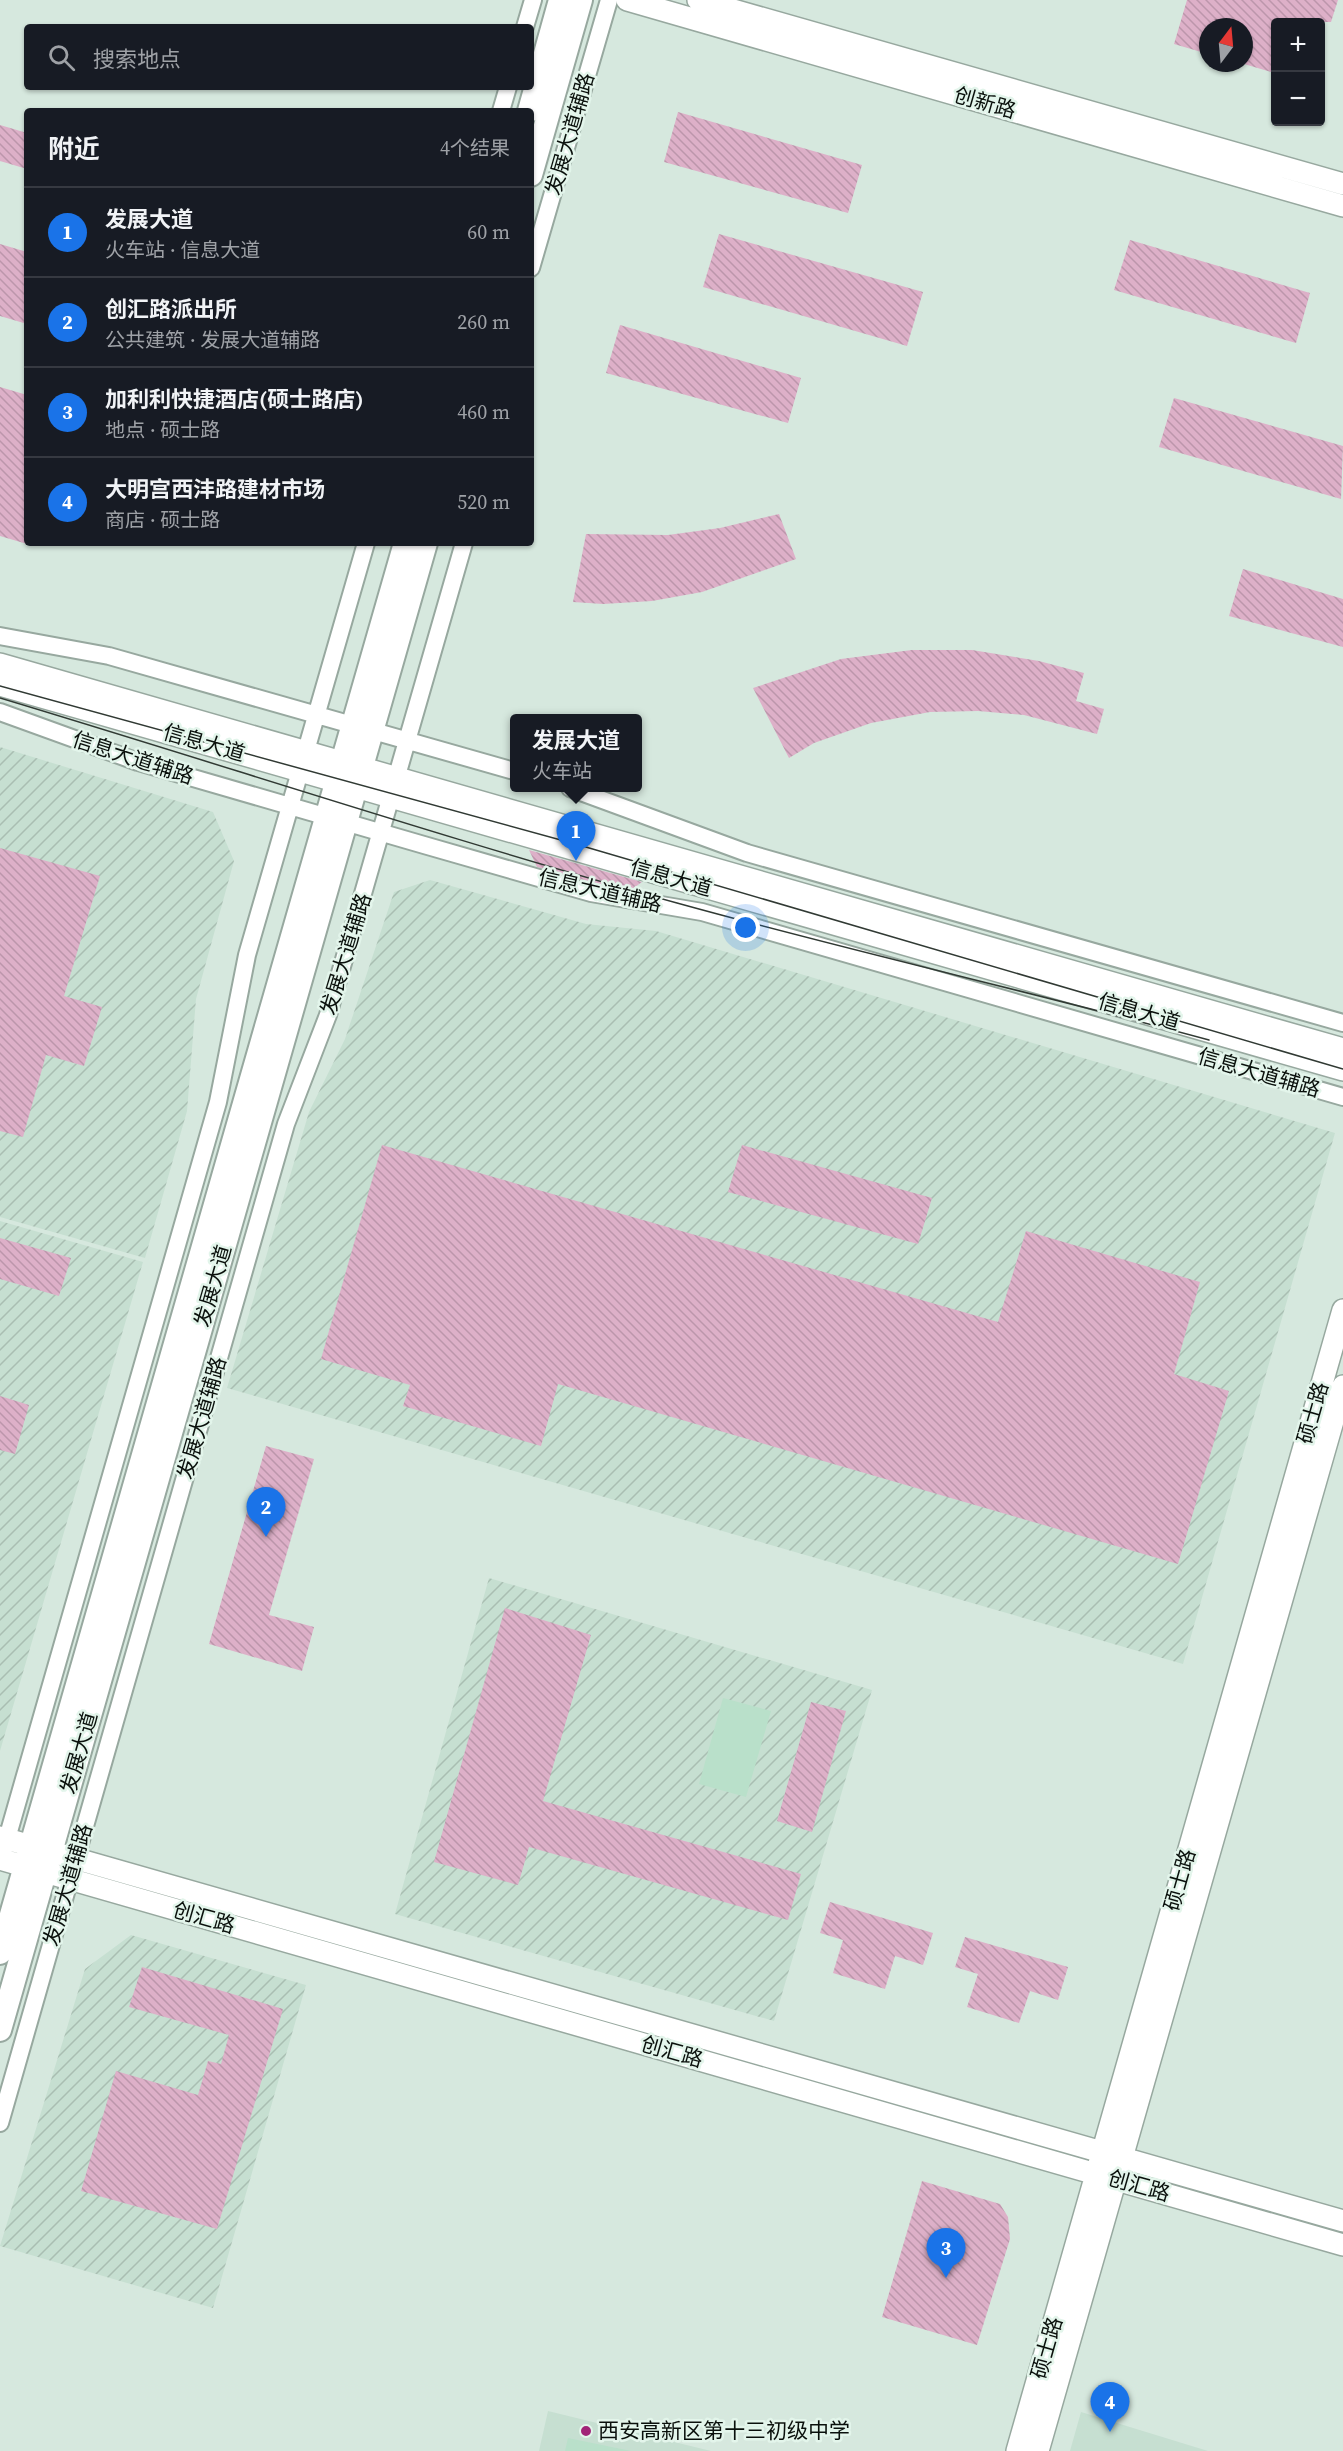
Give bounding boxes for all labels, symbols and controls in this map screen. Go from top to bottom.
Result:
north arrow [1199,18,1253,72]
map controls [1271,18,1325,126]
button: + [1271,18,1325,72]
search box [24,24,534,90]
icon: search [45,41,78,74]
text: 搜索地点 [93,44,181,74]
street label: 发展大道辅路 [538,69,601,198]
button: − [1271,72,1325,126]
street label: 创新路 [951,80,1019,125]
text: 附近 [48,131,100,167]
text: 4个结果 [440,134,510,162]
text: 发展大道 [105,204,193,234]
text: 1 [62,218,73,246]
text: 60 m [467,218,510,246]
text: 火车站 · 信息大道 [105,236,260,264]
text: 创汇路派出所 [105,294,237,324]
text: 2 [62,308,73,336]
text: 260 m [457,308,510,336]
text: 公共建筑 · 发展大道辅路 [105,326,320,354]
text: 加利利快捷酒店(硕士路店) [105,384,364,414]
text: 3 [62,398,73,426]
text: 460 m [457,398,510,426]
text: 地点 · 硕士路 [105,416,220,444]
text: 大明宫西沣路建材市场 [105,474,325,504]
text: 4 [62,488,73,516]
text: 520 m [457,488,510,516]
text: 商店 · 硕士路 [105,506,220,534]
popup [510,714,642,792]
street label: 信息大道 [160,717,249,768]
street label: 信息大道辅路 [69,724,198,791]
text: 发展大道 [532,725,620,755]
text: 火车站 [532,757,592,785]
pin: 1 [556,812,596,861]
street label: 信息大道 [627,852,716,903]
street label: 信息大道辅路 [535,862,665,919]
street label: 发展大道辅路 [313,889,378,1018]
your location [731,913,760,942]
street label: 信息大道 [1095,986,1184,1037]
street label: 信息大道辅路 [1195,1041,1324,1104]
street label: 发展大道 [187,1241,238,1330]
street label: 发展大道辅路 [170,1353,233,1482]
street label: 硕士路 [1290,1379,1335,1447]
pin: 2 [246,1488,286,1537]
street label: 发展大道 [53,1708,104,1797]
street label: 发展大道辅路 [36,1820,99,1949]
street label: 硕士路 [1157,1846,1202,1914]
street label: 创汇路 [170,1895,238,1940]
street label: 创汇路 [638,2029,706,2074]
street label: 创汇路 [1105,2163,1173,2208]
pin: 3 [926,2228,966,2278]
street label: 硕士路 [1024,2314,1069,2382]
pin: 4 [1090,2382,1130,2432]
place label: 西安高新区第十三初级中学 [598,2416,850,2445]
marker: 西安高新区第十三初级中学 [579,2424,593,2438]

